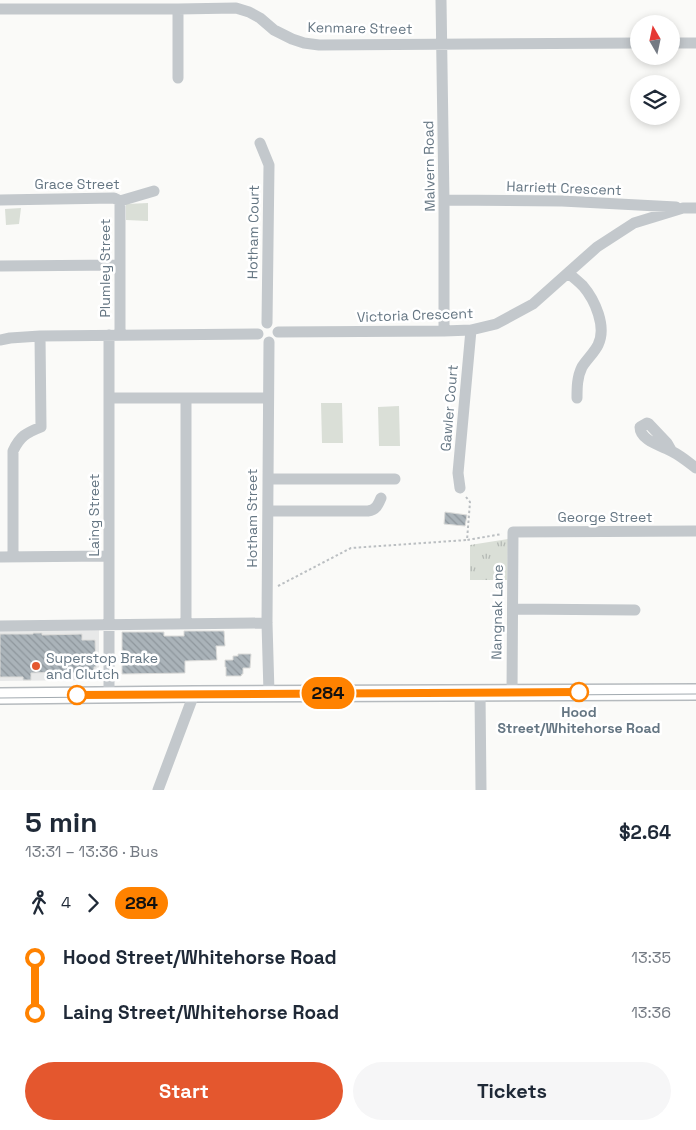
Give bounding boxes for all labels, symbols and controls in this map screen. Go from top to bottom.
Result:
north arrow [630,15,680,65]
map controls [630,15,680,125]
street label: Kenmare Street [307,18,413,38]
button: layers [630,75,680,125]
street label: Malvern Road [419,120,439,212]
street label: Grace Street [34,175,120,193]
street label: Harriett Crescent [506,177,622,199]
street label: Hotham Court [243,185,263,279]
street label: Plumley Street [96,218,114,318]
street label: Victoria Crescent [356,304,474,326]
street label: Gawler Court [436,364,462,452]
street label: Hotham Street [243,468,261,568]
street label: Laing Street [85,473,103,557]
street label: George Street [558,508,652,526]
street label: Nangnak Lane [487,564,507,660]
place label: Superstop Brake and Clutch [46,649,158,683]
marker: Superstop Brake and Clutch [30,660,42,672]
line badge: 284 [299,677,357,709]
text: 284 [312,681,344,704]
marker: Hood Street/Whitehorse Road [569,682,589,702]
unlabelled marker [67,685,87,705]
place label: Hood Street/Whitehorse Road [498,703,660,737]
text: 5 min [25,804,98,840]
text: $2.64 [619,820,671,845]
text: 13:31 – 13:36 · Bus [25,841,158,862]
icon: walk [25,889,53,917]
icon: forward [79,889,107,917]
text: 284 [125,891,158,914]
text: 4 [61,892,71,913]
text: Hood Street/Whitehorse Road [63,945,337,970]
text: 13:35 [631,947,671,968]
text: Laing Street/Whitehorse Road [63,1000,339,1025]
text: 13:36 [631,1002,671,1023]
button: Start [25,1062,343,1120]
button: Tickets [353,1062,671,1120]

